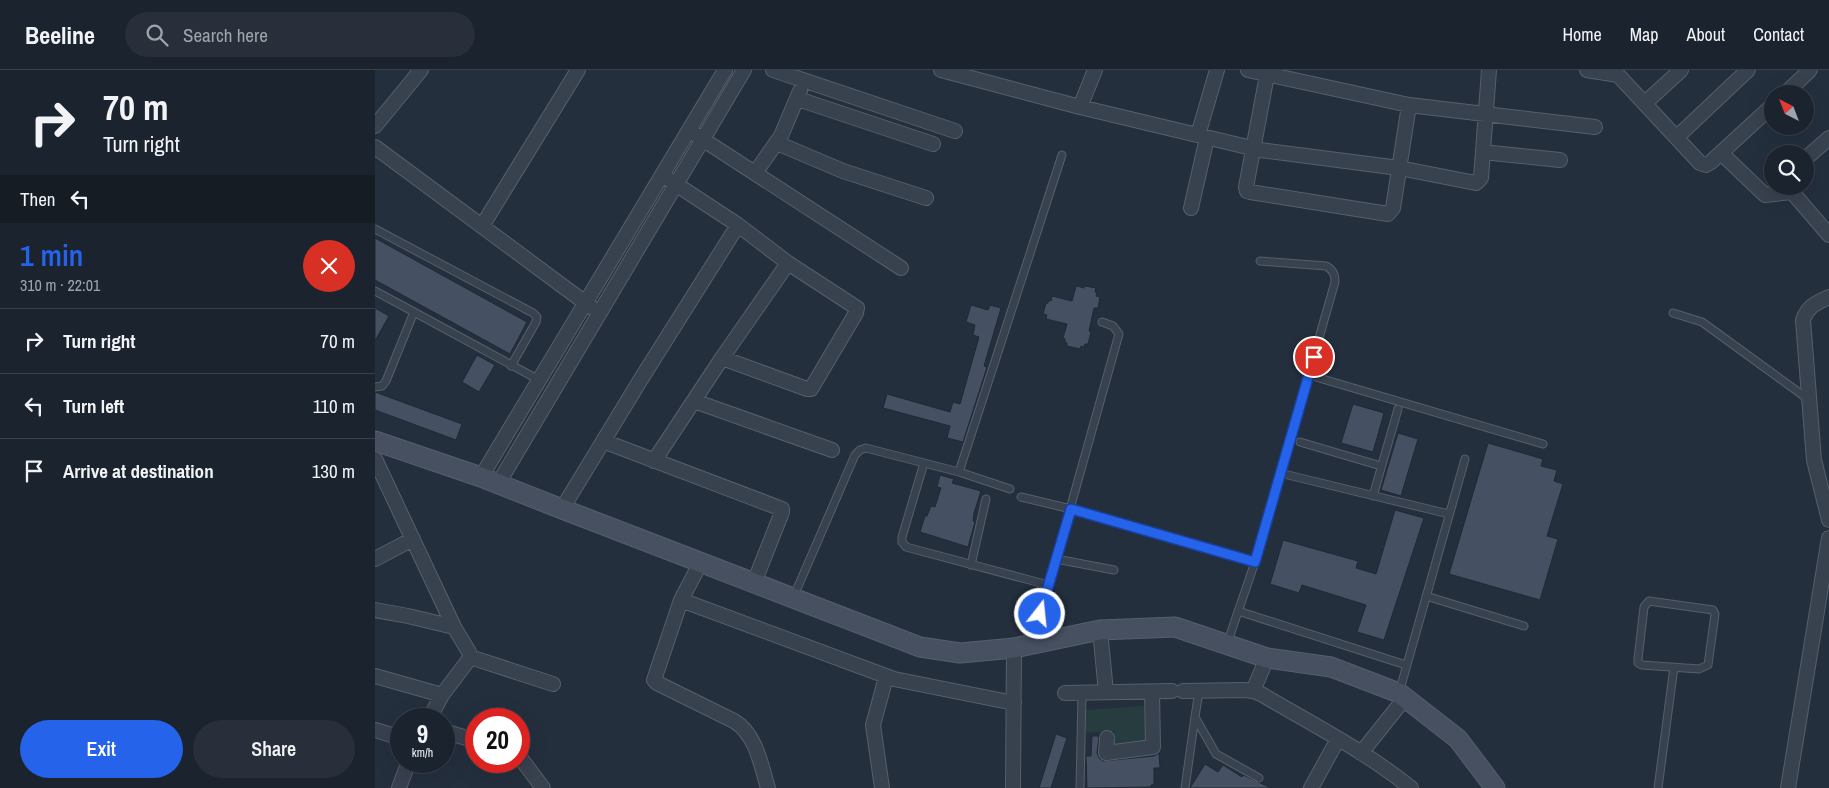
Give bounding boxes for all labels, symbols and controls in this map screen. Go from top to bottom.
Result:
search box [125,12,475,57]
text: Beeline [25,19,95,51]
icon: search [143,21,171,49]
text: Search here [183,22,268,48]
text: Home [1562,22,1602,47]
text: Map [1630,22,1659,47]
text: About [1687,22,1725,47]
text: Contact [1753,22,1804,47]
text: 70 m [103,84,168,131]
north arrow [1764,85,1814,135]
map controls [1764,85,1814,195]
icon: right [20,90,85,155]
text: Turn right [103,129,180,159]
button: search [1764,145,1814,195]
icon: left [66,185,94,213]
text: Then [20,186,56,212]
text: 1 min [20,235,83,275]
button: close [303,240,355,292]
text: 310 m · 22:01 [20,274,100,296]
icon: right [20,327,48,355]
text: Turn right [63,328,135,354]
text: 70 m [320,328,355,354]
pin [1293,336,1335,378]
icon: arrive [1300,343,1328,371]
icon: left [20,392,48,420]
text: Turn left [63,393,124,419]
text: 110 m [313,393,355,419]
icon: arrive [20,457,48,485]
text: Arrive at destination [63,458,214,484]
text: 130 m [312,458,355,484]
position arrow [1013,587,1065,639]
speed limit sign: 20 [465,708,530,773]
text: 9 [417,717,428,751]
button: Exit [20,720,183,778]
button: Share [193,720,355,778]
text: km/h [412,745,433,761]

